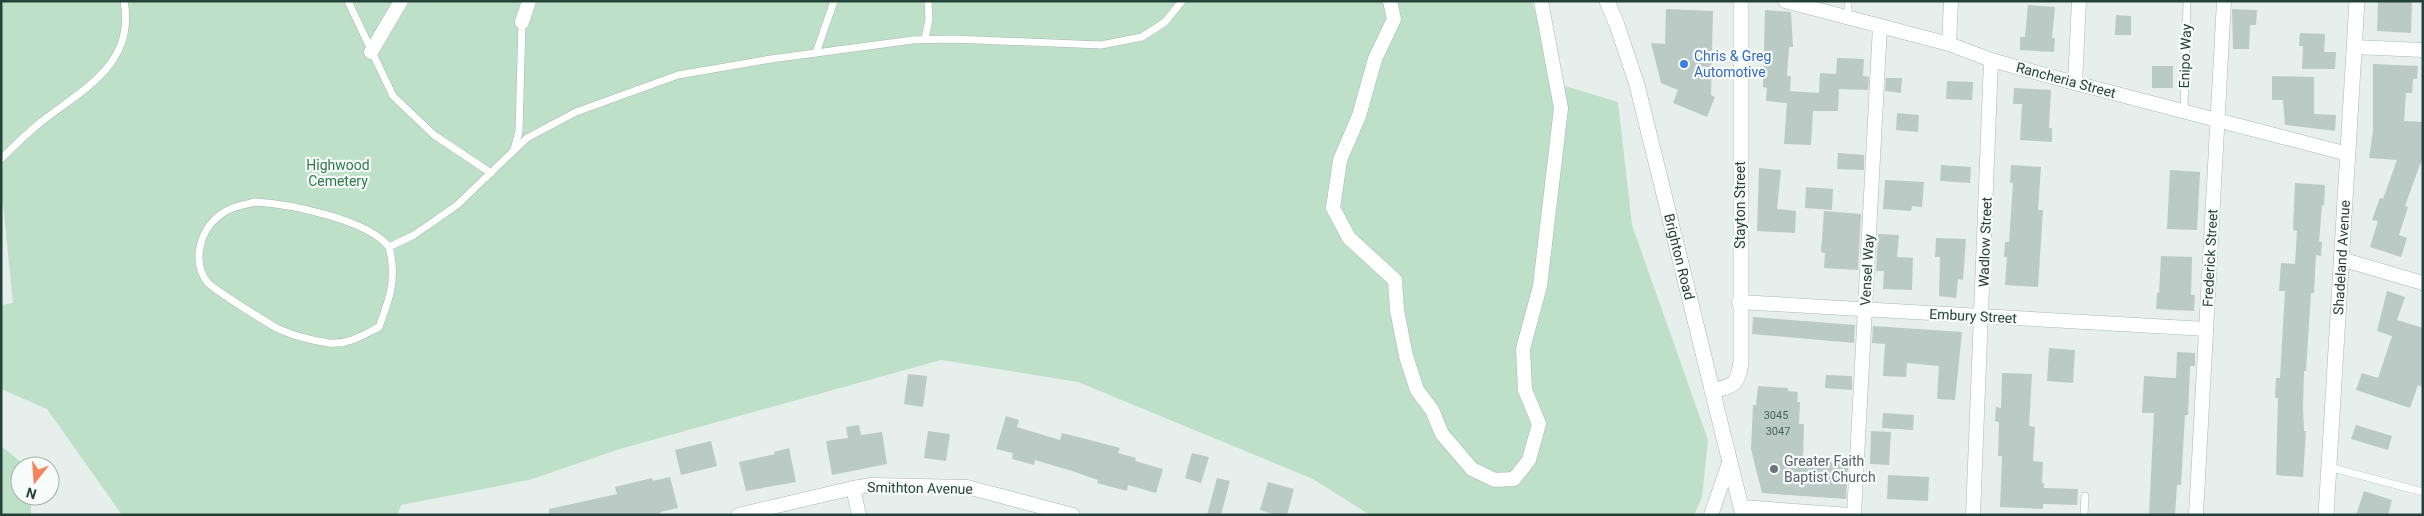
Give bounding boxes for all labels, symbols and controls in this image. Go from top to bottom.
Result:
street label: Enipo Way [2176,23,2194,89]
place label: Chris & Greg Automotive [1694,48,1771,80]
marker: Chris & Greg Automotive [1678,58,1690,70]
street label: Rancheria Street [2014,59,2118,101]
park label: Highwood Cemetery [306,157,370,189]
street label: Stayton Street [1732,161,1748,249]
street label: Wadlow Street [1975,196,1995,287]
street label: Shadeland Avenue [2330,200,2353,315]
street label: Frederick Street [2199,208,2221,307]
street label: Brighton Road [1661,212,1698,301]
street label: Vensel Way [1857,233,1877,306]
street label: Embury Street [1929,306,2018,326]
house number: 3045 [1764,409,1788,422]
house number: 3047 [1766,425,1790,438]
place label: Greater Faith Baptist Church [1784,453,1876,485]
north arrow [10,456,60,506]
marker: Greater Faith Baptist Church [1768,463,1780,475]
street label: Smithton Avenue [867,479,973,497]
text: N [24,484,38,503]

